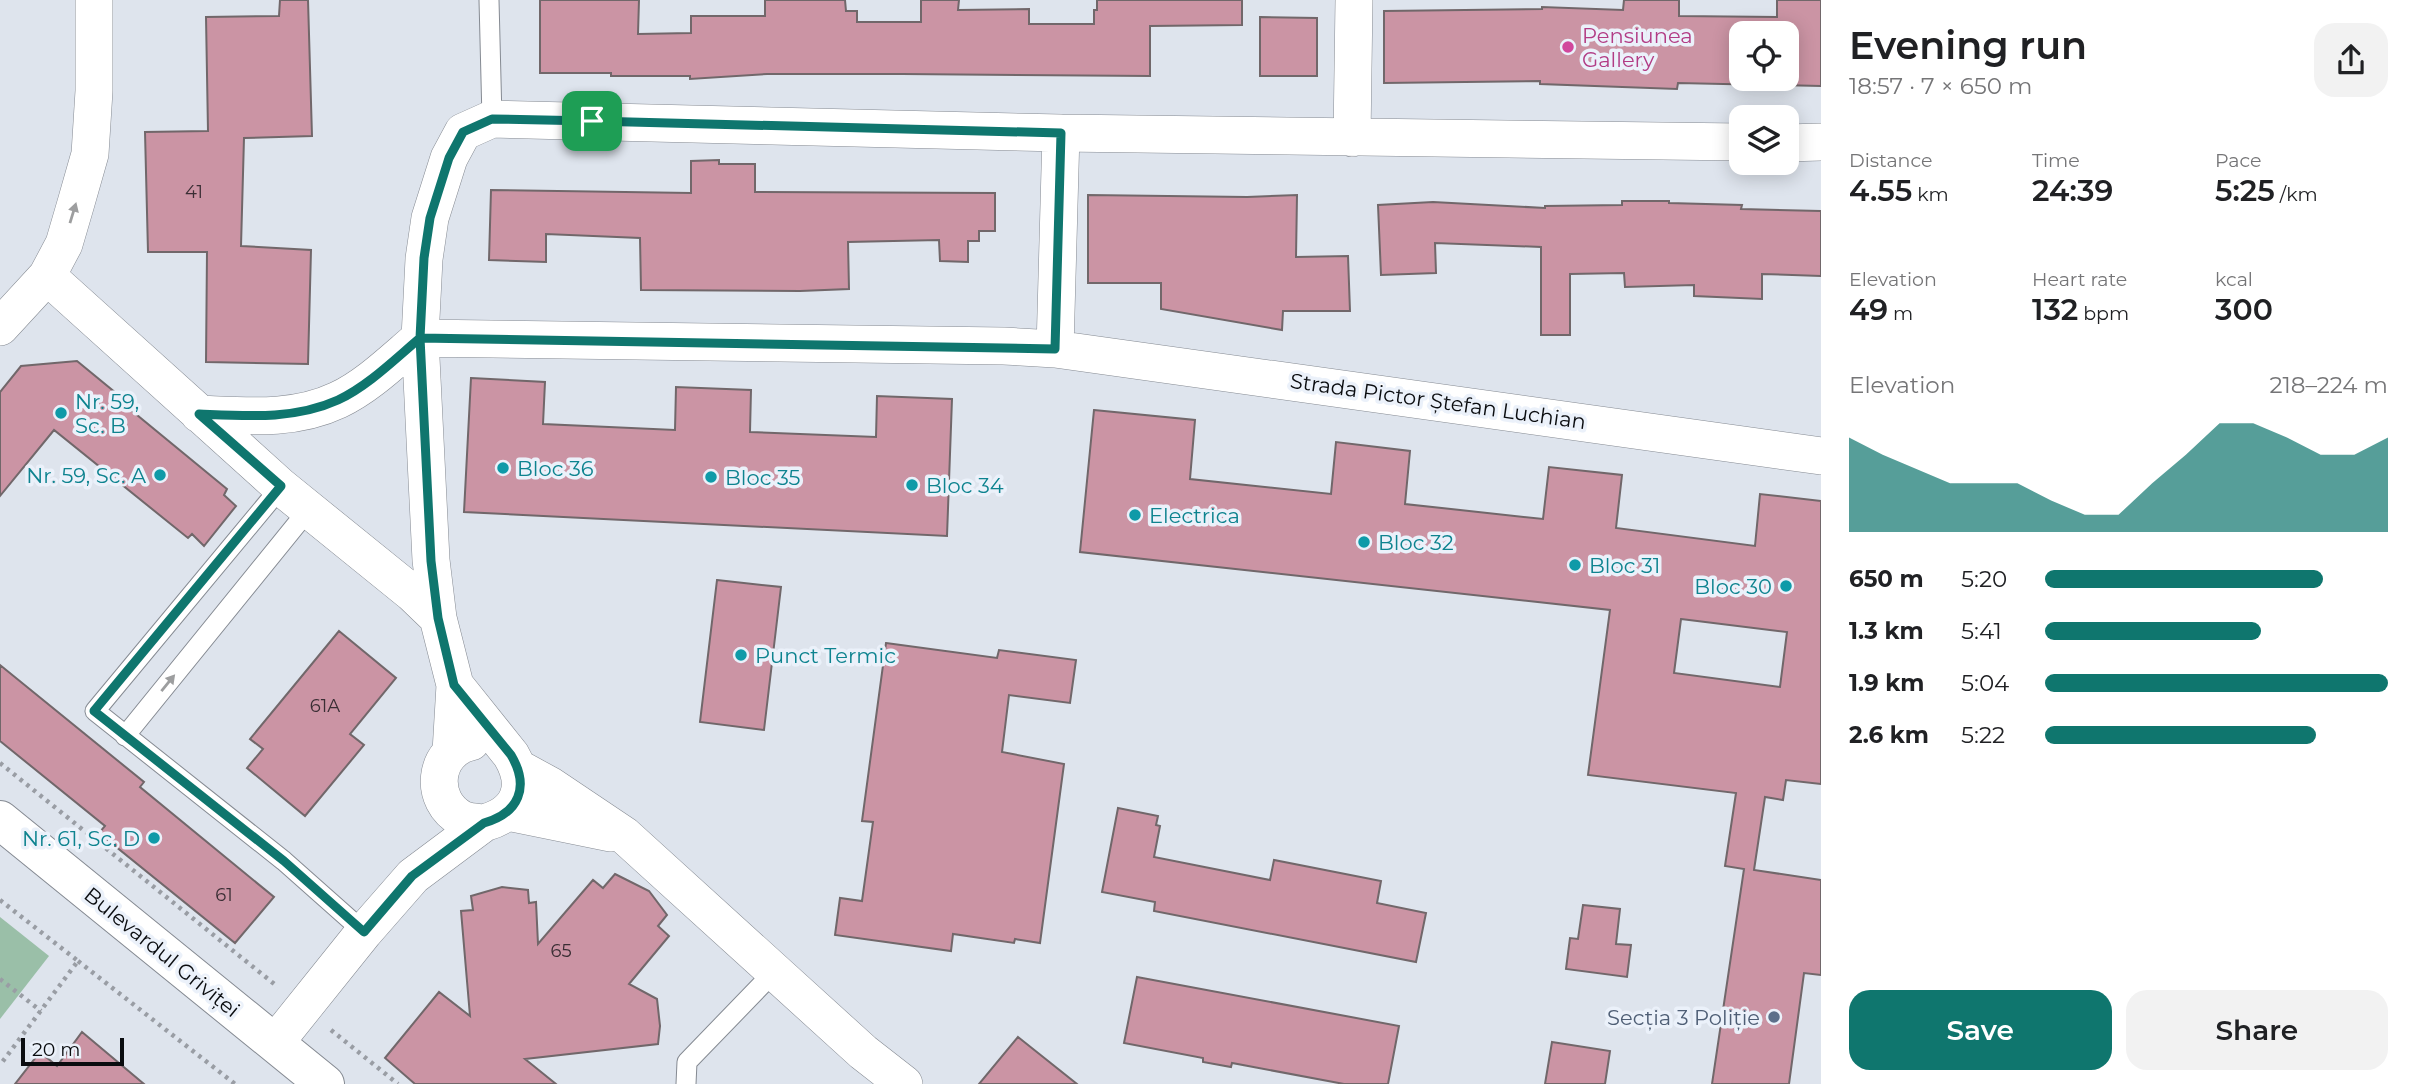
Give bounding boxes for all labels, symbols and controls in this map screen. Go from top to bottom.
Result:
map controls [1729,21,1799,175]
button: locate [1729,21,1799,91]
text: Evening run [1849,22,2087,69]
place label: Pensiunea Gallery [1582,23,1693,72]
button: share [2314,23,2388,97]
marker: Pensiunea Gallery [1560,39,1576,55]
text: 18:57 · 7 × 650 m [1849,72,2032,100]
pin [562,91,622,151]
icon: arrive [573,102,611,140]
button: layers [1729,105,1799,175]
text: Distance [1849,149,1932,172]
text: Time [2032,149,2080,172]
text: Pace [2215,149,2262,172]
text: 4.55 [1849,172,1912,209]
text: 24:39 [2032,172,2113,209]
text: 5:25 [2215,172,2275,209]
house number: 41 [185,181,203,203]
text: km [1912,183,1949,206]
text: /km [2275,183,2318,206]
one-way arrow [68,202,79,224]
text: Elevation [1849,268,1937,291]
text: Heart rate [2032,268,2127,291]
text: kcal [2215,268,2253,291]
text: 49 [1849,291,1888,328]
text: 132 [2032,291,2078,328]
text: 300 [2215,291,2273,328]
text: m [1888,302,1913,325]
text: bpm [2078,302,2129,325]
street label: Strada Pictor Ștefan Luchian [1288,368,1588,435]
text: Elevation [1849,371,1955,399]
text: 218–224 m [2270,371,2388,399]
place label: Nr. 59, Sc. B [75,389,139,438]
marker: Nr. 59, Sc. B [53,405,69,421]
place label: Bloc 36 [517,456,594,481]
marker: Bloc 36 [495,460,511,476]
place label: Nr. 59, Sc. A [26,463,147,488]
place label: Bloc 35 [725,465,801,490]
marker: Nr. 59, Sc. A [152,467,168,483]
marker: Bloc 35 [703,469,719,485]
place label: Bloc 34 [926,473,1004,498]
marker: Bloc 34 [904,477,920,493]
place label: Electrica [1149,503,1240,528]
marker: Electrica [1127,507,1143,523]
place label: Bloc 32 [1378,530,1454,555]
marker: Bloc 32 [1356,534,1372,550]
place label: Bloc 31 [1589,553,1660,578]
marker: Bloc 31 [1567,557,1583,573]
text: 650 m [1849,565,1924,593]
text: 5:20 [1961,565,2007,593]
place label: Bloc 30 [1694,574,1772,599]
marker: Bloc 30 [1778,578,1794,594]
text: 1.3 km [1849,617,1924,645]
text: 5:41 [1961,617,2002,645]
place label: Punct Termic [755,643,896,668]
marker: Punct Termic [733,647,749,663]
text: 1.9 km [1849,669,1924,697]
text: 5:04 [1961,669,2009,697]
one-way arrow [161,675,176,693]
house number: 61A [310,695,340,717]
text: 2.6 km [1849,721,1929,749]
text: 5:22 [1961,721,2005,749]
place label: Nr. 61, Sc. D [22,826,140,851]
marker: Nr. 61, Sc. D [146,830,162,846]
street label: Bulevardul Griviței [79,882,245,1023]
house number: 61 [215,884,233,906]
house number: 65 [550,940,572,962]
button: Save [1849,990,2112,1070]
button: Share [2126,990,2388,1070]
place label: Secția 3 Poliție [1607,1005,1760,1031]
marker: Secția 3 Poliție [1766,1009,1782,1025]
scale bar [21,1035,124,1067]
text: 20 m [32,1038,80,1061]

